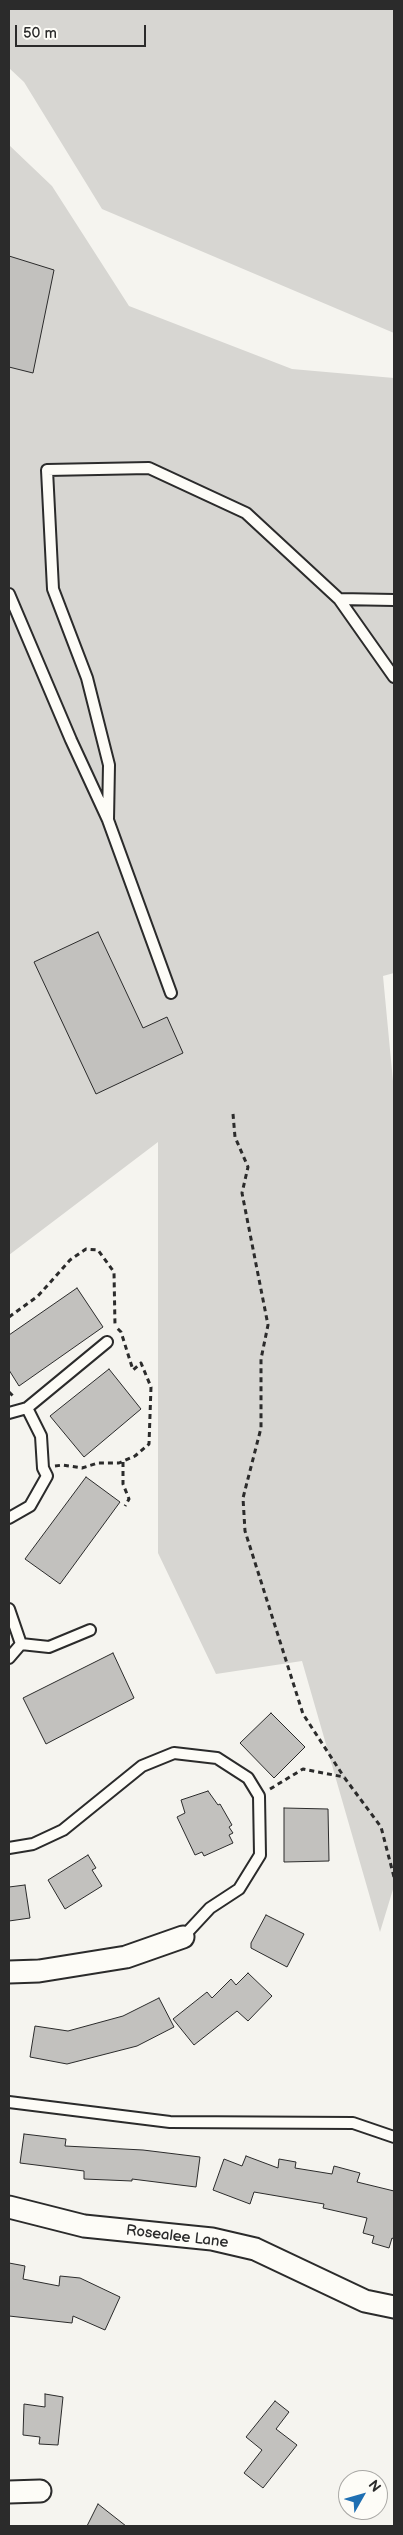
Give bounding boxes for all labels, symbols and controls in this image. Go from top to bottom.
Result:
scale bar [18,15,149,47]
text: 50 m [23,24,57,43]
street label: Rosealee Lane [125,2222,229,2252]
north arrow [338,2470,388,2520]
text: N [364,2477,384,2495]

